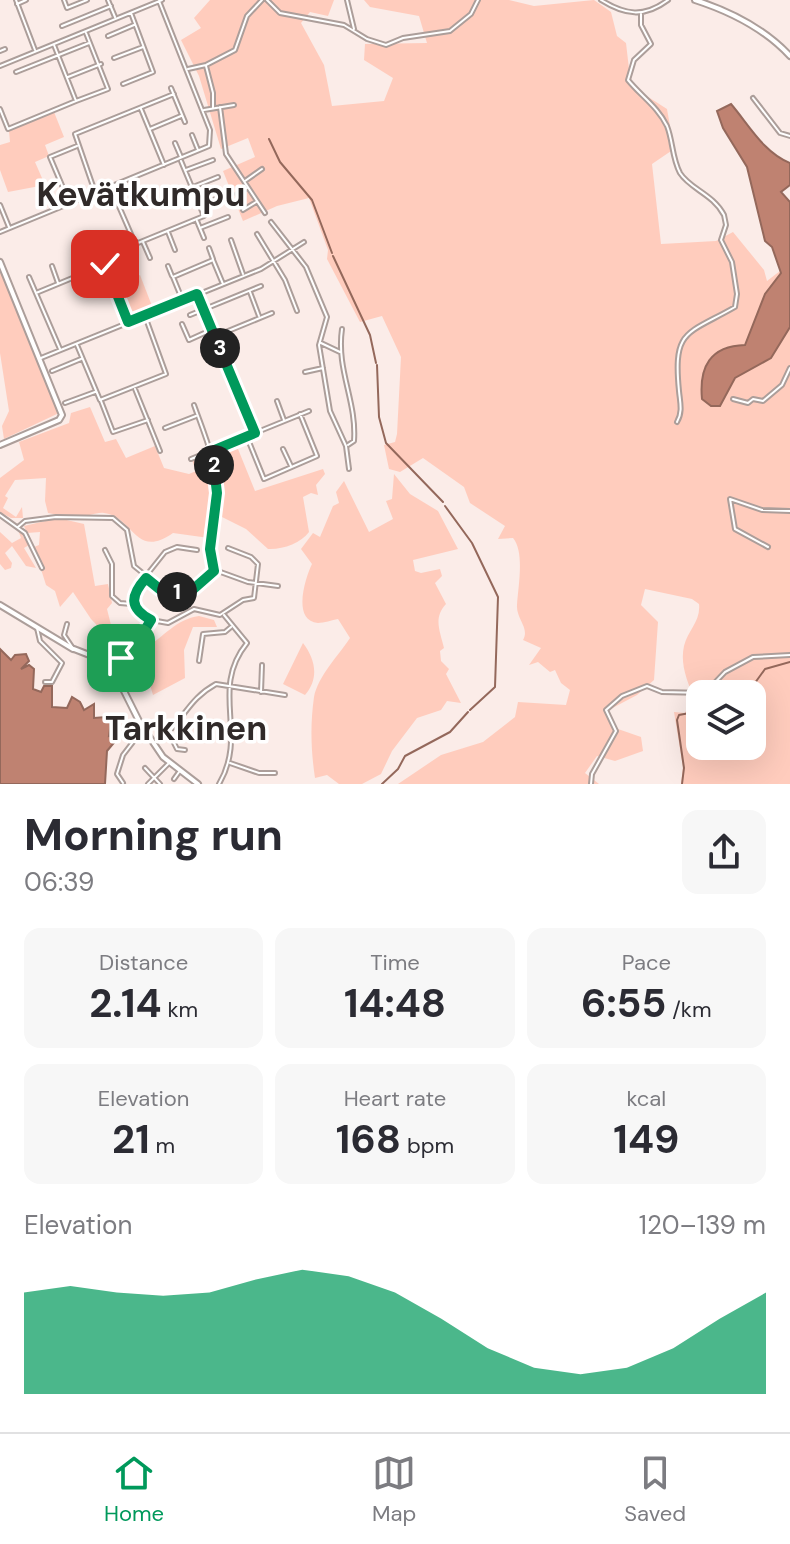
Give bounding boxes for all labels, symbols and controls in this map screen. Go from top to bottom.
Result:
district label: Kevätkumpu [37,172,245,217]
pin [71,230,139,298]
icon: check [83,242,127,286]
pin: 3 [200,328,240,368]
text: 3 [213,333,227,362]
pin: 2 [194,445,234,485]
text: 2 [208,450,220,479]
pin: 1 [157,572,197,612]
text: 1 [173,577,181,606]
pin [87,624,155,692]
icon: arrive [99,636,143,680]
map controls [686,680,766,760]
button: layers [686,680,766,760]
district label: Tarkkinen [105,706,267,751]
text: Morning run [24,806,283,864]
button: share [682,810,766,894]
text: 06:39 [24,865,94,899]
text: Distance [99,948,188,977]
text: Time [370,948,420,977]
text: Pace [622,948,671,977]
text: 2.14 [89,977,162,1029]
text: 14:48 [344,977,446,1029]
text: 6:55 [581,977,666,1029]
text: km [162,995,198,1024]
text: /km [666,995,712,1024]
text: Elevation [98,1084,190,1113]
text: Heart rate [344,1084,446,1113]
text: kcal [626,1084,666,1113]
text: 21 [112,1113,150,1165]
text: 168 [336,1113,401,1165]
text: 149 [613,1113,679,1165]
text: m [150,1131,175,1160]
text: bpm [401,1131,454,1160]
text: Elevation [24,1208,132,1242]
text: 120–139 m [639,1208,766,1242]
tab: Home [104,1451,164,1528]
tab: Map [372,1451,416,1528]
tab: Saved [624,1451,686,1528]

